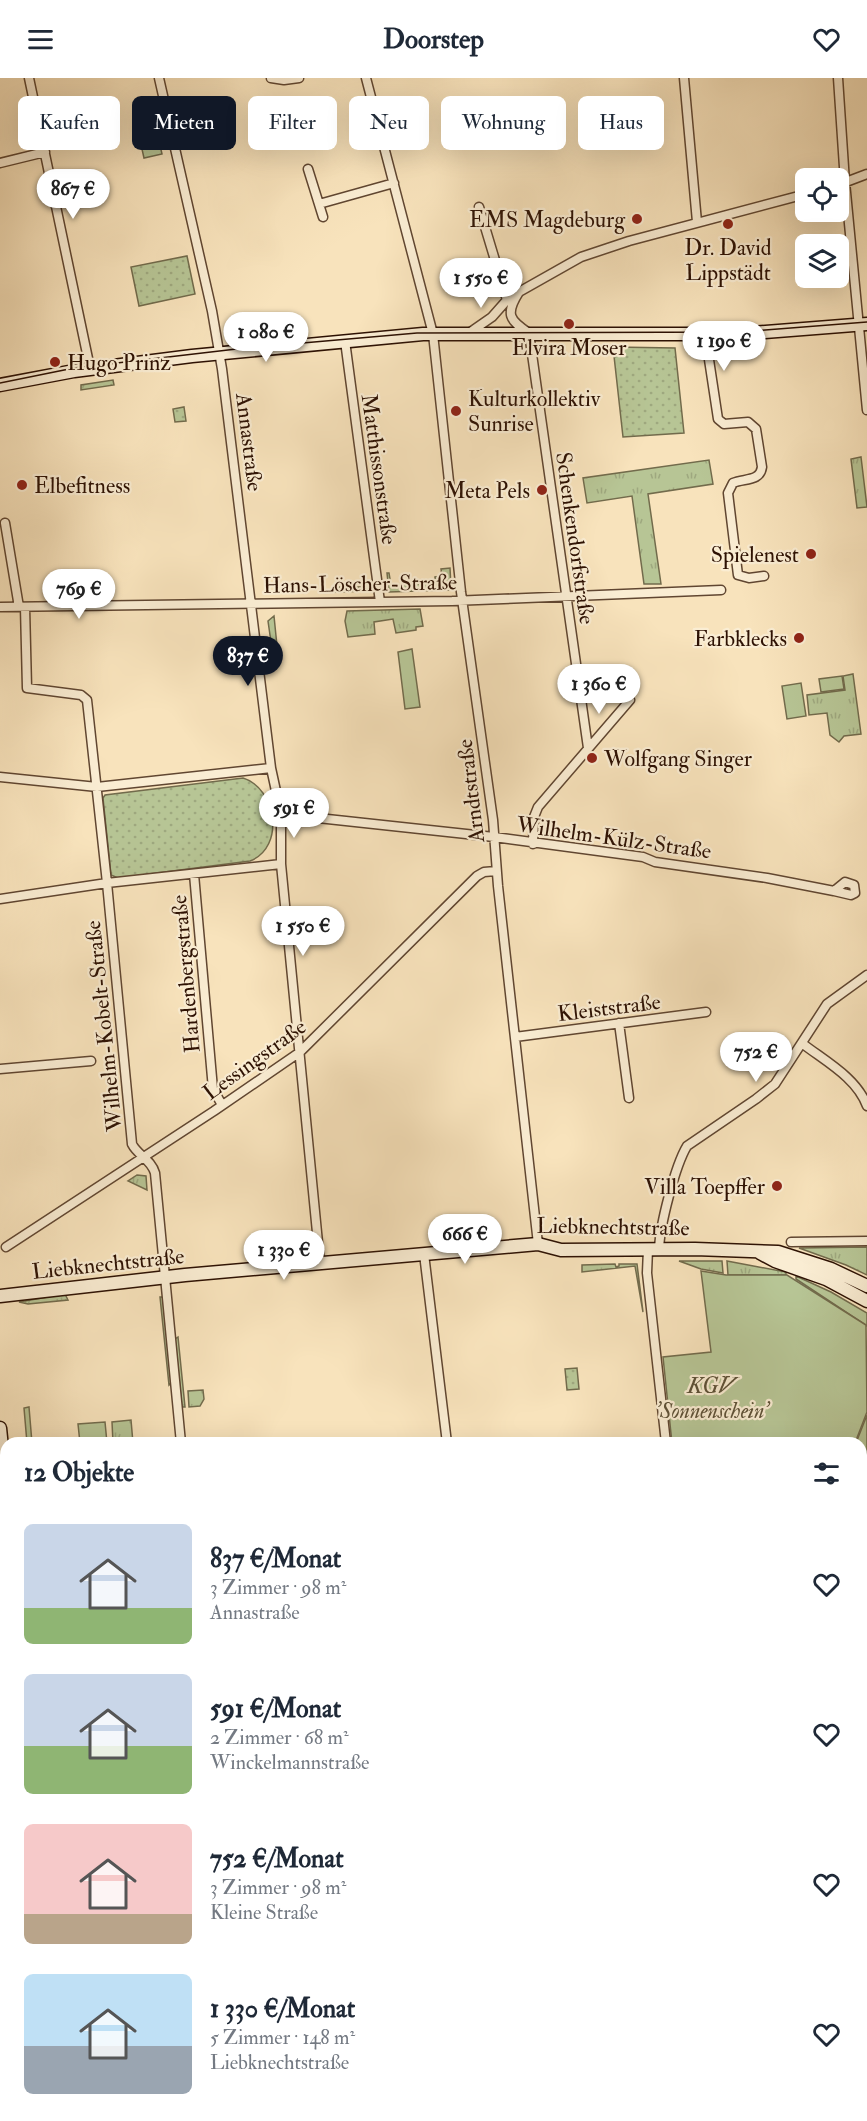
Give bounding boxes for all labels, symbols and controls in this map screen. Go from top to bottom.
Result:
icon: menu [24,23,57,56]
text: Doorstep [383,23,484,56]
icon: heart [810,23,843,56]
chip: Kaufen [18,96,120,150]
chip: Mieten [132,96,236,150]
chip: Filter [248,96,337,150]
chip: Neu [349,96,429,150]
chip: Wohnung [441,96,566,150]
chip: Haus [578,96,664,150]
map controls [795,168,849,288]
button: locate [795,168,849,222]
pin: 867 € [31,169,115,220]
text: 867 € [51,176,95,201]
place label: EMS Magdeburg [469,206,626,234]
marker: EMS Magdeburg [630,212,644,226]
marker: Dr. David Lippstädt [721,217,735,231]
place label: Dr. David Lippstädt [684,234,772,288]
button: layers [795,234,849,288]
pin: 1 550 € [426,258,536,309]
text: 1 550 € [454,265,508,290]
pin: 1 080 € [211,312,321,363]
marker: Elvira Moser [562,317,576,331]
text: 1 080 € [237,319,295,344]
pin: 1 190 € [669,321,779,372]
text: 1 190 € [697,328,751,353]
place label: Elvira Moser [512,334,627,362]
place label: Hugo Prinz [67,349,171,377]
marker: Hugo Prinz [48,355,62,369]
place label: Kulturkollektiv Sunrise [468,385,601,438]
street label: Annastraße [229,390,269,493]
street label: Matthissonstraße [355,392,403,546]
marker: Kulturkollektiv Sunrise [449,404,463,418]
street label: Schenkendorfstraße [549,450,601,626]
place label: Elbefitness [34,472,130,500]
place label: Meta Pels [444,477,530,505]
marker: Elbefitness [15,478,29,492]
marker: Meta Pels [535,483,549,497]
place label: Spielenest [711,541,799,570]
marker: Spielenest [804,547,818,561]
street label: Hans-Löscher-Straße [263,568,457,600]
pin: 769 € [37,569,121,620]
text: 769 € [56,576,102,601]
place label: Farbklecks [694,625,787,653]
marker: Farbklecks [792,631,806,645]
pin: 837 € [206,636,290,687]
text: 837 € [227,643,269,668]
pin: 1 360 € [544,664,654,715]
text: 1 360 € [571,671,627,696]
street label: Arndtstraße [451,737,491,845]
place label: Wolfgang Singer [603,745,753,773]
marker: Wolfgang Singer [585,751,599,765]
pin: 591 € [252,788,336,839]
text: 591 € [273,795,315,820]
street label: Wilhelm-Külz-Straße [514,810,713,866]
street label: Hardenbergstraße [165,894,207,1054]
pin: 1 550 € [248,906,358,957]
text: 1 550 € [276,913,330,938]
street label: Wilhelm-Kobelt-Straße [79,919,129,1134]
street label: Kleiststraße [556,988,662,1028]
street label: Lessingstraße [197,1013,312,1107]
pin: 752 € [714,1032,798,1083]
text: 752 € [734,1039,778,1064]
place label: Villa Toepffer [644,1173,766,1202]
marker: Villa Toepffer [770,1179,784,1193]
street label: Liebknechtstraße [536,1212,690,1242]
pin: 666 € [423,1214,507,1265]
text: 666 € [442,1221,488,1246]
pin: 1 330 € [229,1230,339,1281]
text: 1 330 € [258,1237,310,1262]
street label: Liebknechtstraße [31,1242,186,1286]
park label: KGV 'Sonnenschein' [656,1372,771,1425]
text: 12 Objekte [24,1457,134,1489]
icon: filters [810,1457,843,1490]
text: 837 €/Monat [210,1543,341,1575]
icon: home [72,1548,144,1620]
icon: heart [810,1568,843,1601]
text: 3 Zimmer · 98 m² [210,1575,346,1600]
text: Annastraße [210,1600,300,1625]
text: 591 €/Monat [210,1693,341,1725]
icon: home [72,1698,144,1770]
icon: heart [810,1718,843,1751]
text: 2 Zimmer · 68 m² [210,1725,349,1750]
text: Winckelmannstraße [210,1750,369,1775]
text: 752 €/Monat [210,1843,344,1875]
icon: home [72,1848,144,1920]
icon: heart [810,1868,843,1901]
text: 3 Zimmer · 98 m² [210,1875,346,1900]
text: Kleine Straße [210,1900,318,1925]
text: 1 330 €/Monat [210,1993,355,2025]
icon: home [72,1998,144,2070]
icon: heart [810,2018,843,2051]
text: 5 Zimmer · 148 m² [210,2025,355,2050]
text: Liebknechtstraße [210,2050,349,2075]

